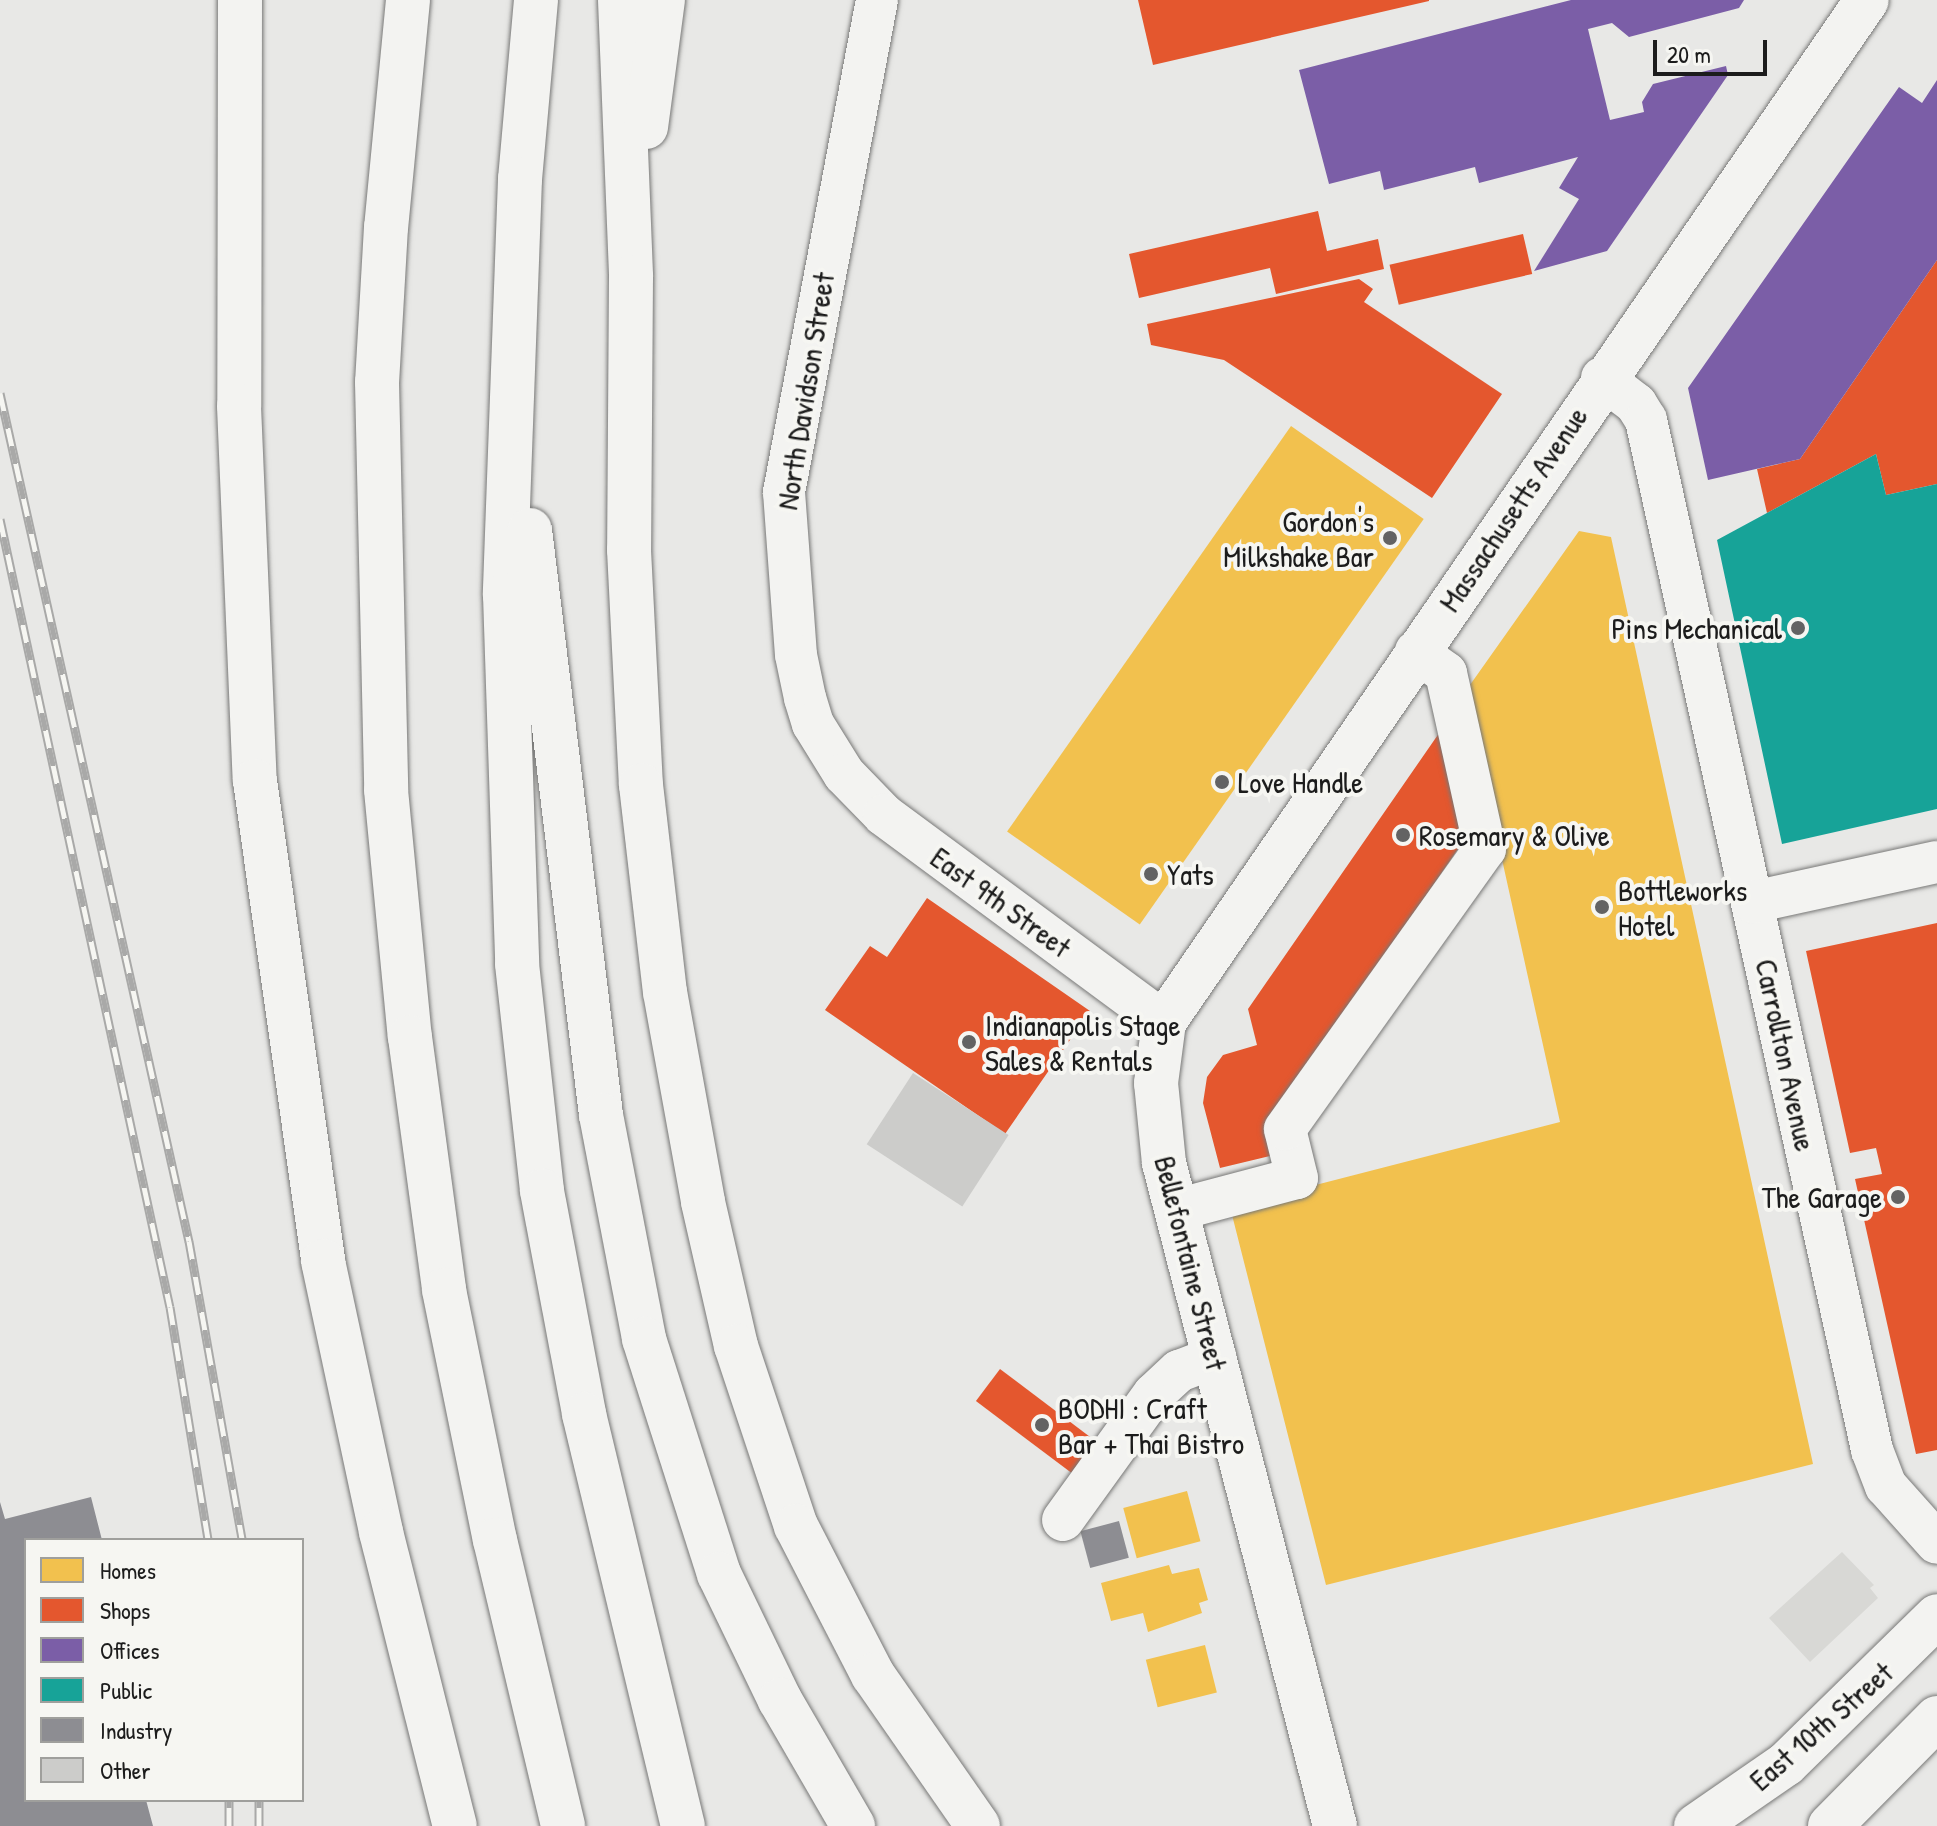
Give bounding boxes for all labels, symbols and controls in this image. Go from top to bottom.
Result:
scale bar [1657,24,1771,74]
text: 20 m [1667,38,1711,70]
street label: North Davidson Street [768,270,842,512]
street label: Massachusetts Avenue [1431,400,1595,618]
place label: Gordon's Milkshake Bar [1223,503,1374,574]
marker: Gordon's Milkshake Bar [1381,529,1399,547]
place label: Pins Mechanical [1611,610,1782,646]
marker: Pins Mechanical [1789,619,1807,637]
place label: Love Handle [1238,764,1363,800]
marker: Love Handle [1213,773,1231,791]
place label: Rosemary & Olive [1419,817,1610,853]
marker: Rosemary & Olive [1394,826,1412,844]
street label: East 9th Street [924,839,1078,965]
place label: Yats [1167,856,1214,892]
marker: Yats [1142,865,1160,883]
place label: Bottleworks Hotel [1618,872,1747,942]
marker: Bottleworks Hotel [1593,898,1611,916]
street label: Carrollton Avenue [1748,956,1824,1154]
place label: Indianapolis Stage Sales & Rentals [985,1007,1180,1078]
marker: Indianapolis Stage Sales & Rentals [960,1033,978,1051]
street label: Bellefontaine Street [1147,1152,1235,1374]
place label: The Garage [1762,1179,1882,1215]
marker: The Garage [1889,1188,1907,1206]
place label: BODHI : Craft Bar + Thai Bistro [1058,1390,1244,1460]
marker: BODHI : Craft Bar + Thai Bistro [1033,1416,1051,1434]
legend [24,1538,304,1802]
text: Homes [100,1554,156,1586]
text: Shops [100,1594,150,1626]
text: Offices [100,1634,159,1666]
street label: East 10th Street [1742,1654,1900,1798]
text: Public [100,1674,152,1706]
text: Industry [100,1714,172,1746]
text: Other [100,1754,150,1786]

